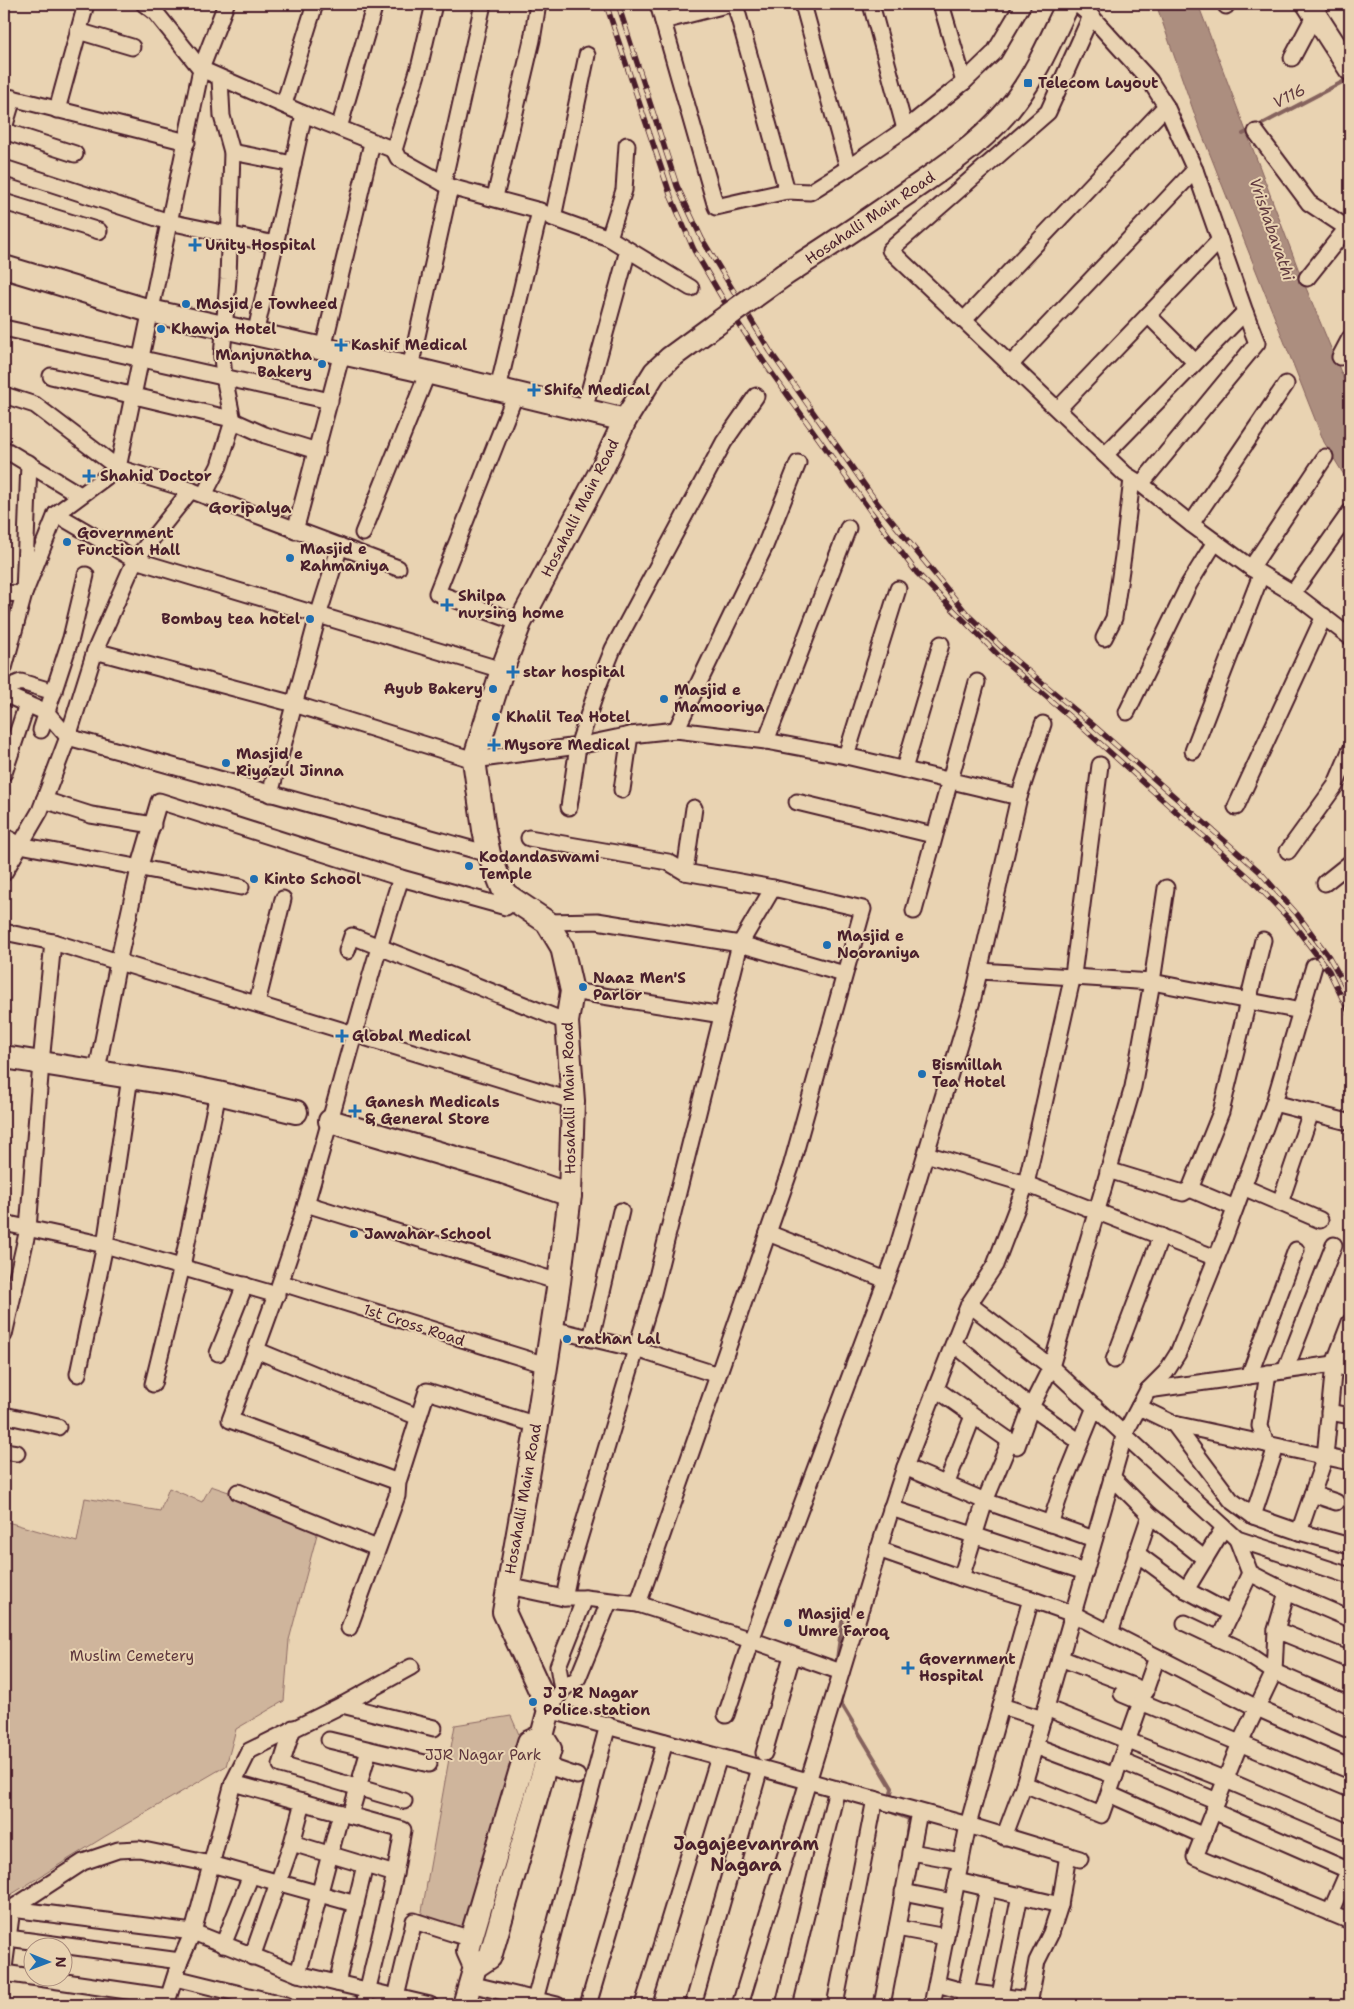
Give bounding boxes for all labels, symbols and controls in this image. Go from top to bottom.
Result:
place label: Telecom Layout [1038,73,1158,93]
marker: Telecom Layout [1022,77,1034,89]
water label: V116 [1269,79,1309,113]
street label: Hosahalli Main Road [801,167,939,269]
water label: Vrishabavathi [1245,175,1300,284]
place label: Unity Hospital [205,235,316,255]
marker: Unity Hospital [189,239,201,251]
place label: Masjid e Towheed [196,294,338,314]
marker: Masjid e Towheed [180,298,192,310]
place label: Khawja Hotel [171,319,276,339]
marker: Khawja Hotel [155,323,167,335]
place label: Kashif Medical [351,335,467,355]
marker: Kashif Medical [335,339,347,351]
place label: Manjunatha Bakery [215,345,313,382]
marker: Manjunatha Bakery [316,358,328,370]
place label: Shifa Medical [544,380,650,400]
marker: Shifa Medical [528,384,540,396]
street label: Hosahalli Main Road [536,435,624,581]
place label: Shahid Doctor [100,466,212,486]
marker: Shahid Doctor [82,469,96,483]
district label: Goripalya [209,497,291,518]
place label: Government Function Hall [77,523,180,560]
marker: Government Function Hall [61,536,73,548]
place label: Masjid e Rahmaniya [300,539,390,576]
marker: Masjid e Rahmaniya [284,552,296,564]
place label: Shilpa nursing home [458,586,564,623]
marker: Shilpa nursing home [440,598,454,612]
place label: Bombay tea hotel [161,609,300,629]
marker: Bombay tea hotel [304,613,316,625]
place label: star hospital [523,662,625,682]
marker: star hospital [507,666,519,678]
place label: Ayub Bakery [384,679,483,699]
place label: Masjid e Mamooriya [674,680,765,717]
marker: Ayub Bakery [487,683,499,695]
marker: Masjid e Mamooriya [658,693,670,705]
place label: Khalil Tea Hotel [506,707,630,727]
marker: Khalil Tea Hotel [490,711,502,723]
place label: Mysore Medical [504,735,630,755]
marker: Mysore Medical [488,739,500,751]
place label: Masjid e Riyazul Jinna [236,744,344,781]
marker: Masjid e Riyazul Jinna [220,757,232,769]
place label: Kodandaswami Temple [479,847,600,884]
marker: Kodandaswami Temple [463,860,475,872]
place label: Kinto School [264,869,361,889]
marker: Kinto School [248,873,260,885]
place label: Masjid e Nooraniya [837,926,920,963]
marker: Masjid e Nooraniya [821,939,833,951]
place label: Naaz Men'S Parlor [593,968,686,1005]
marker: Naaz Men'S Parlor [577,981,589,993]
street label: Hosahalli Main Road [558,1021,580,1174]
place label: Global Medical [352,1026,471,1046]
marker: Global Medical [336,1030,348,1042]
place label: Bismillah Tea Hotel [932,1055,1006,1092]
marker: Bismillah Tea Hotel [916,1068,928,1080]
place label: Ganesh Medicals & General Store [365,1092,500,1129]
marker: Ganesh Medicals & General Store [349,1105,361,1117]
place label: Jawahar School [364,1224,491,1244]
marker: Jawahar School [348,1228,360,1240]
street label: 1st Cross Road [361,1299,468,1351]
place label: rathan Lal [577,1329,660,1349]
marker: rathan Lal [561,1333,573,1345]
street label: Hosahalli Main Road [500,1422,546,1576]
place label: Masjid e Umre Faroq [798,1604,890,1641]
marker: Masjid e Umre Faroq [782,1617,794,1629]
park label: Muslim Cemetery [70,1646,194,1666]
place label: Government Hospital [919,1649,1016,1686]
marker: Government Hospital [901,1661,915,1675]
place label: J J R Nagar Police station [543,1683,650,1720]
marker: J J R Nagar Police station [527,1696,539,1708]
park label: JJR Nagar Park [425,1745,541,1765]
district label: Jagajeevanram Nagara [673,1832,819,1877]
north arrow [22,1936,72,1986]
text: N [52,1957,70,1968]

